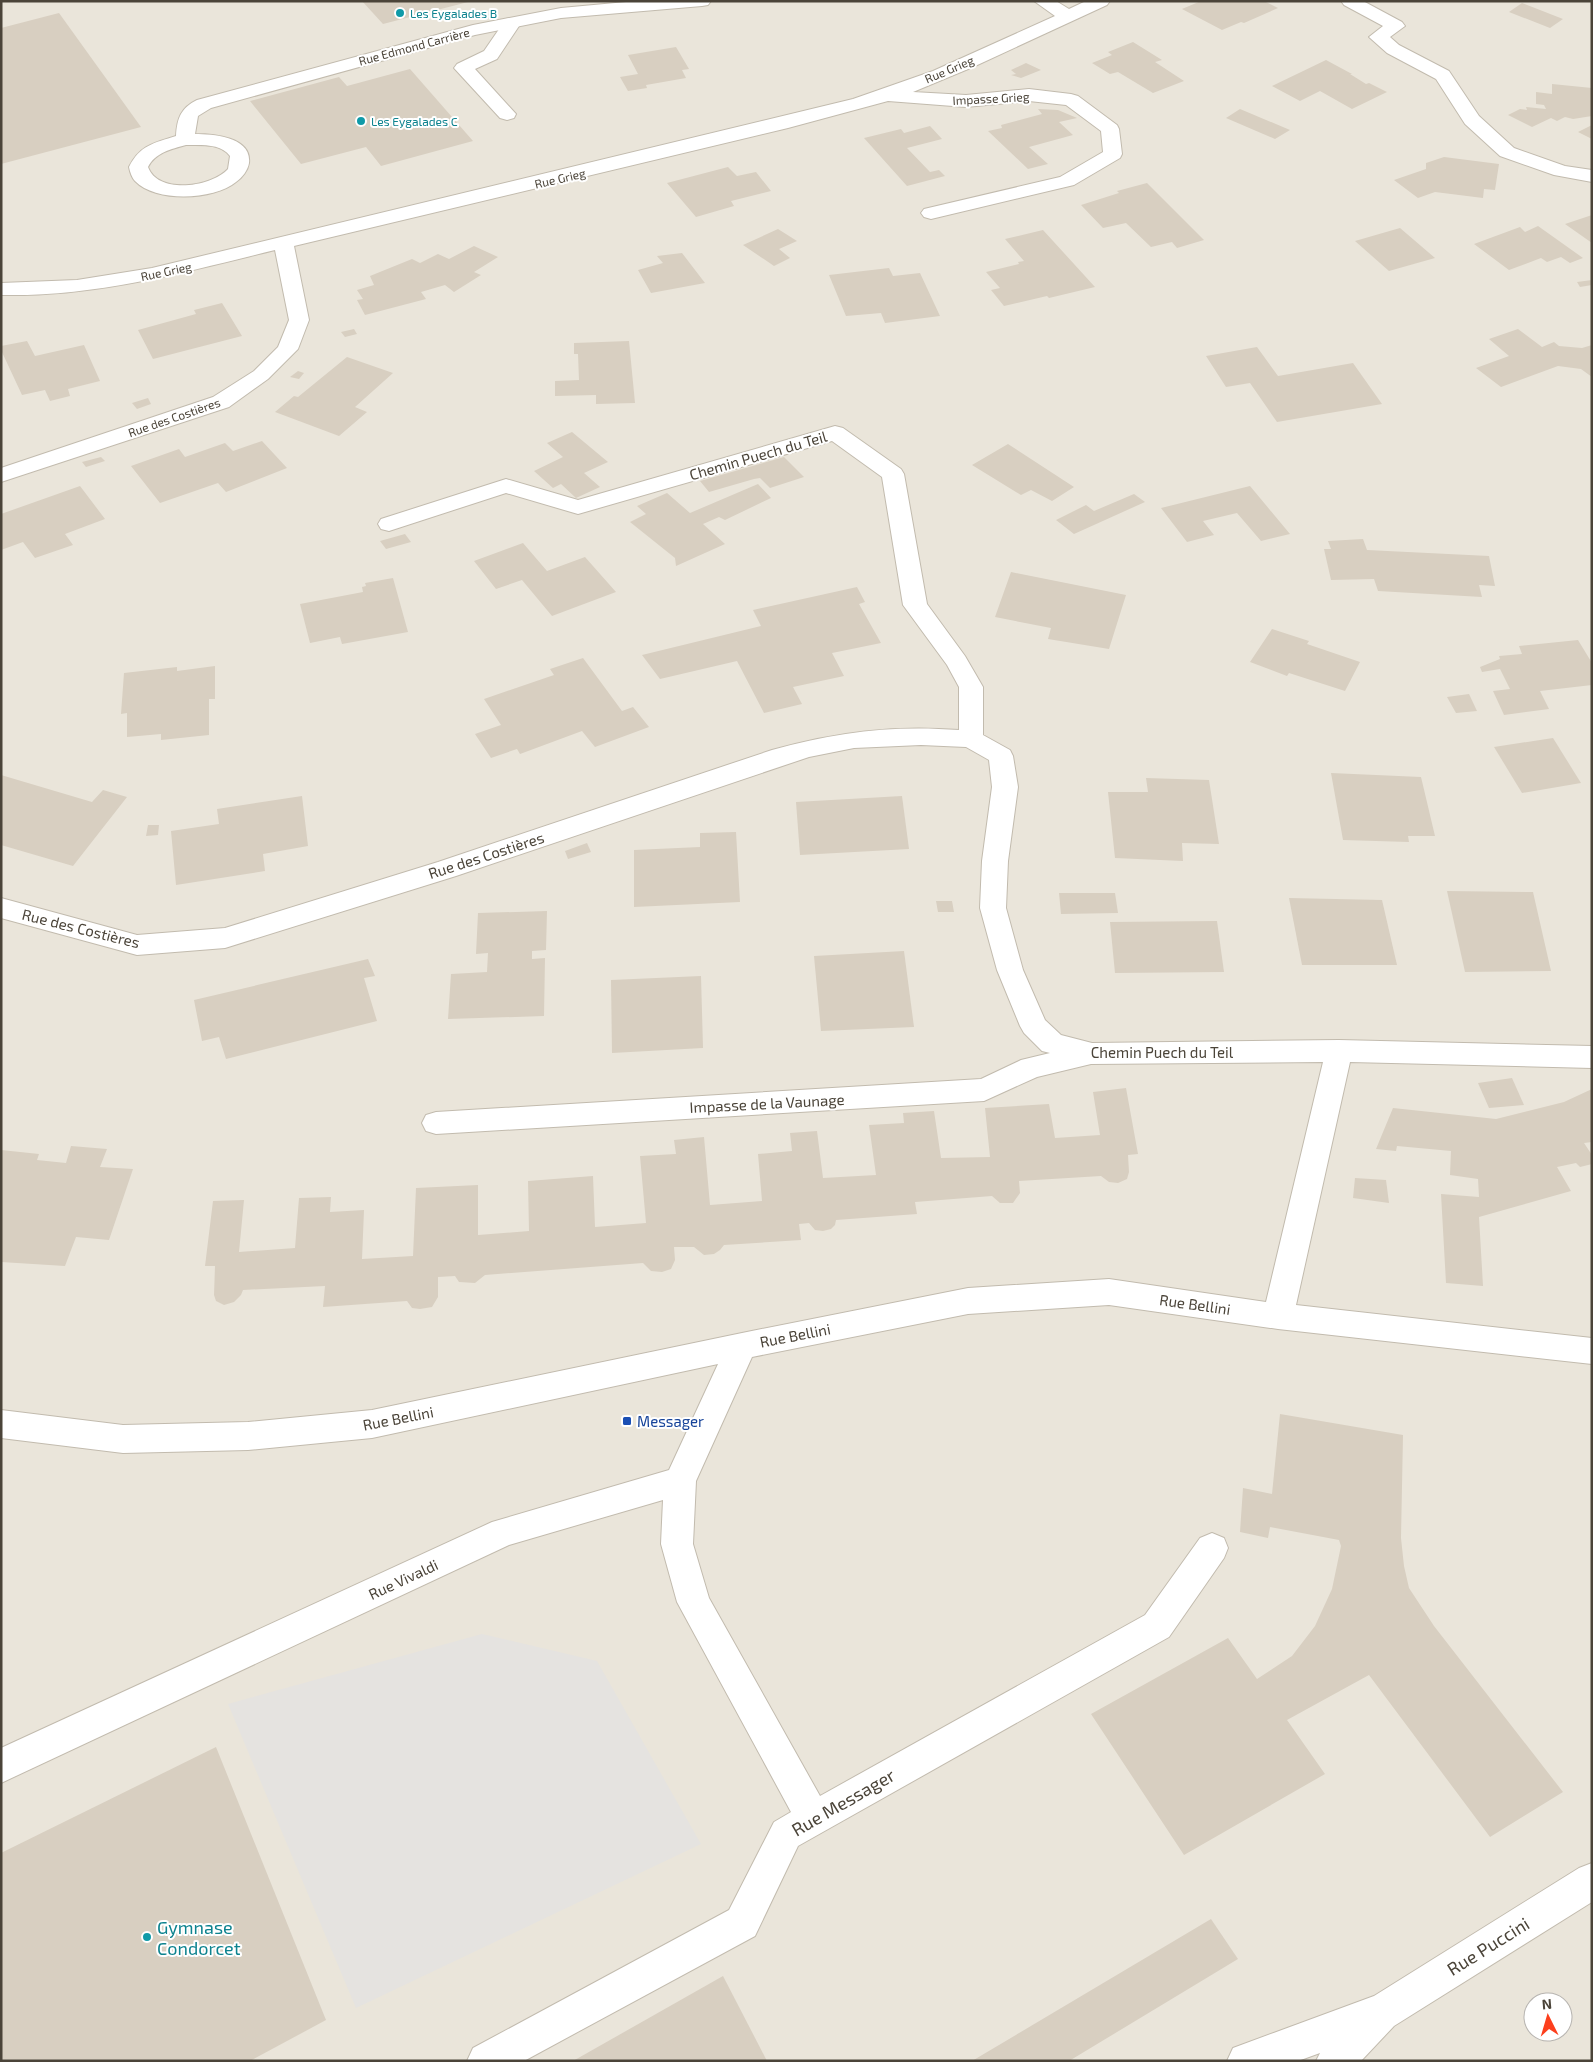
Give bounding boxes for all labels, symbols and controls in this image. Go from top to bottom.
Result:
place label: Les Eygalades B [410,6,497,20]
marker: Les Eygalades B [394,7,406,19]
street label: Rue Edmond Carrière [357,24,471,68]
street label: Rue Grieg [922,52,976,86]
street label: Impasse Grieg [952,89,1030,107]
place label: Les Eygalades C [371,114,458,128]
marker: Les Eygalades C [355,115,367,127]
street label: Rue Grieg [533,165,587,191]
street label: Rue Grieg [139,259,193,283]
street label: Rue des Costières [126,395,222,439]
street label: Chemin Puech du Teil [687,427,829,483]
street label: Rue des Costières [426,828,546,882]
street label: Rue des Costières [20,905,142,951]
street label: Chemin Puech du Teil [1091,1043,1234,1061]
street label: Impasse de la Vaunage [689,1090,845,1116]
street label: Rue Bellini [1158,1290,1232,1318]
street label: Rue Bellini [758,1319,832,1351]
street label: Rue Bellini [361,1402,435,1434]
place label: Messager [637,1412,704,1430]
marker: Messager [621,1415,633,1427]
street label: Rue Vivaldi [365,1555,441,1603]
street label: Rue Messager [787,1764,899,1840]
street label: Rue Puccini [1443,1912,1533,1980]
place label: Gymnase Condorcet [157,1916,241,1959]
marker: Gymnase Condorcet [141,1931,153,1943]
north arrow [1523,1992,1573,2042]
text: N [1541,1995,1553,2012]

